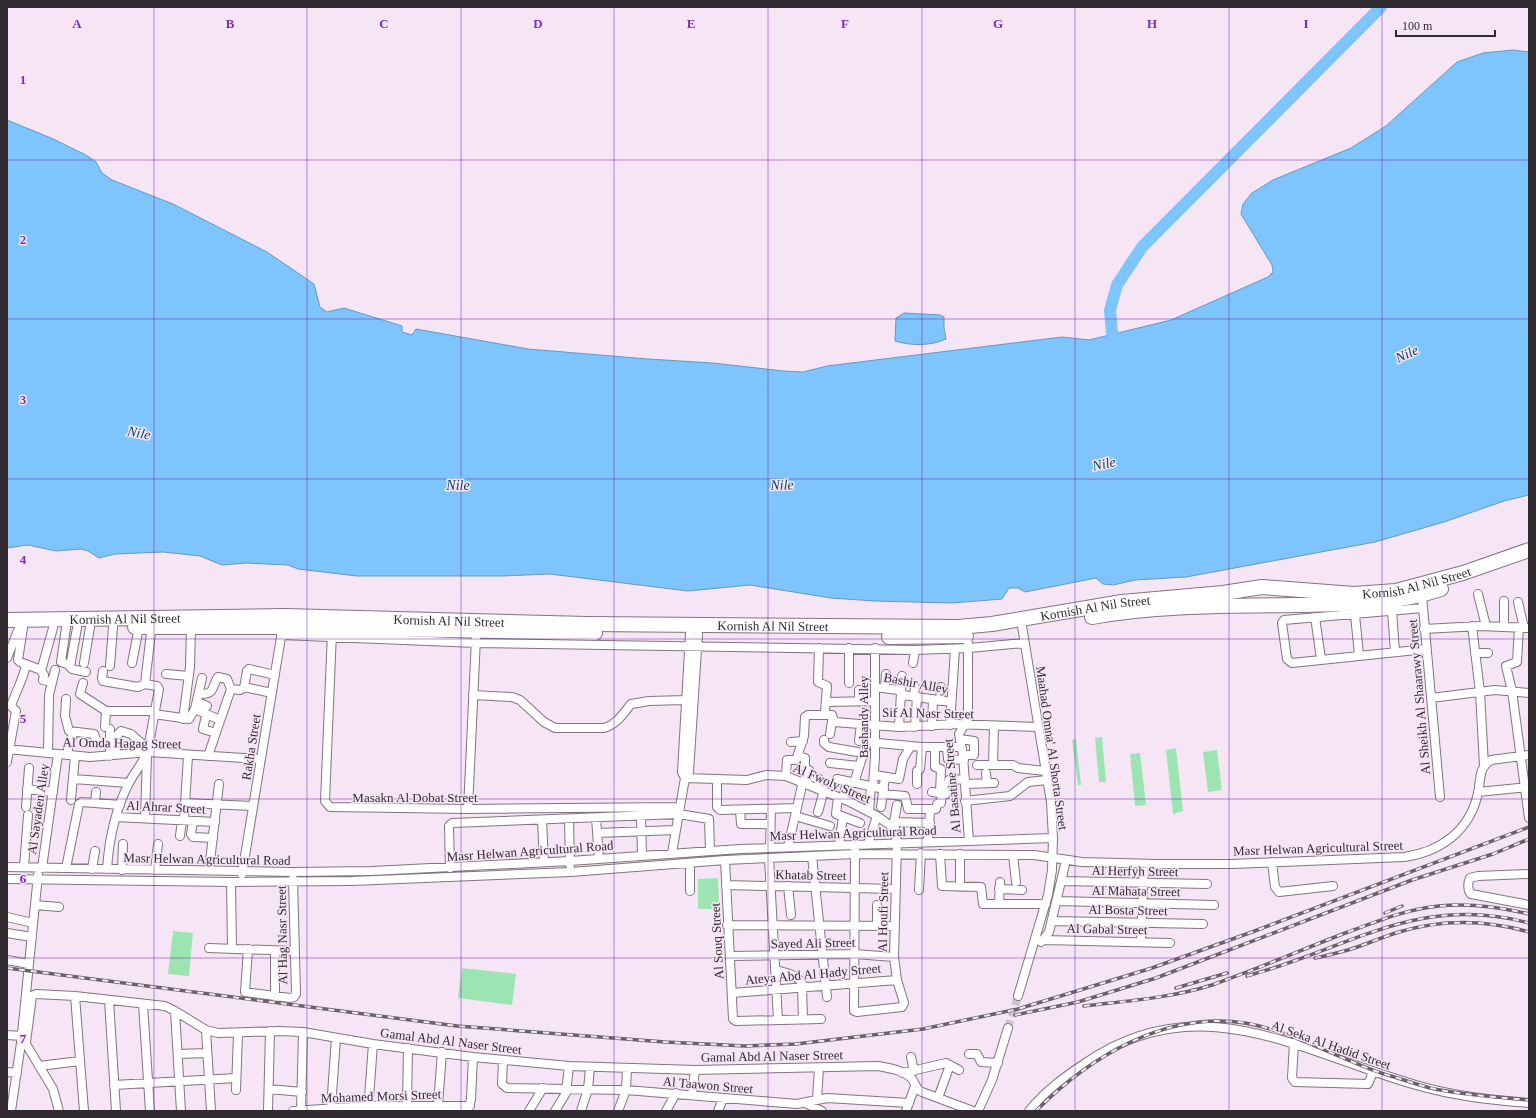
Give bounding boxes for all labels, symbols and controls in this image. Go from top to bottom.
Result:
scale bar [1396,12,1495,38]
text: A [72,16,82,31]
text: B [226,16,235,31]
text: C [379,16,389,31]
text: D [533,16,543,31]
text: E [687,16,695,31]
text: F [841,16,849,31]
text: G [993,16,1003,31]
text: H [1147,16,1157,31]
text: I [1303,16,1309,31]
text: 100 m [1402,19,1433,33]
text: 1 [20,72,26,87]
text: 2 [20,232,26,247]
water label: Nile [1392,342,1421,366]
text: 3 [20,392,27,407]
water label: Nile [125,423,152,443]
water label: Nile [1090,454,1117,474]
water label: Nile [769,477,794,493]
water label: Nile [445,478,470,493]
text: 4 [20,552,27,567]
street label: Kornish Al Nil Street [1362,563,1473,601]
street label: Kornish Al Nil Street [1039,592,1151,623]
street label: Kornish Al Nil Street [69,610,181,627]
street label: Kornish Al Nil Street [393,611,505,629]
street label: Kornish Al Nil Street [717,618,829,633]
street label: Al Sheikh Al Shaarawy Street [1405,618,1433,775]
street label: Maahad Omna' Al Shorta Street [1033,665,1071,831]
street label: Bashir Alley [882,669,950,697]
street label: Bashandy Alley [856,675,871,758]
street label: Sif Al Nasr Street [882,705,975,721]
text: 5 [20,711,27,726]
street label: Rakha Street [238,712,264,781]
street label: Al Omda Hagag Street [62,734,182,752]
street label: Al Basatine Street [940,738,964,834]
street label: Al Fwoly Street [791,760,874,806]
street label: Al Sayaden Alley [24,762,52,855]
street label: Masakn Al Dobat Street [352,790,478,805]
street label: Al Ahrar Street [126,797,206,817]
street label: Masr Helwan Agricultural Road [769,823,937,843]
street label: Masr Helwan Agricultural Road [446,838,614,864]
street label: Masr Helwan Agricultural Street [1233,838,1404,858]
street label: Masr Helwan Agricultural Road [123,850,291,868]
street label: Al Herfyh Street [1092,863,1179,879]
street label: Khatab Street [775,867,847,883]
text: 6 [20,871,27,886]
street label: Al Houfi Street [875,871,891,952]
street label: Al Mahata Street [1091,883,1181,899]
street label: Al Hag Nasr Street [274,885,290,985]
street label: Al Souq Street [707,902,726,980]
street label: Al Bosta Street [1088,902,1168,918]
street label: Al Gabal Street [1066,921,1148,937]
street label: Sayed Ali Street [771,935,856,951]
street label: Ateya Abd Al Hady Street [744,961,882,987]
street label: Al Seka Al Hadid Street [1269,1017,1393,1073]
street label: Gamal Abd Al Naser Street [379,1025,523,1057]
text: 7 [20,1031,27,1046]
street label: Gamal Abd Al Naser Street [701,1047,844,1065]
street label: Al Taawon Street [662,1074,754,1096]
street label: Mohamed Morsi Street [320,1086,442,1106]

